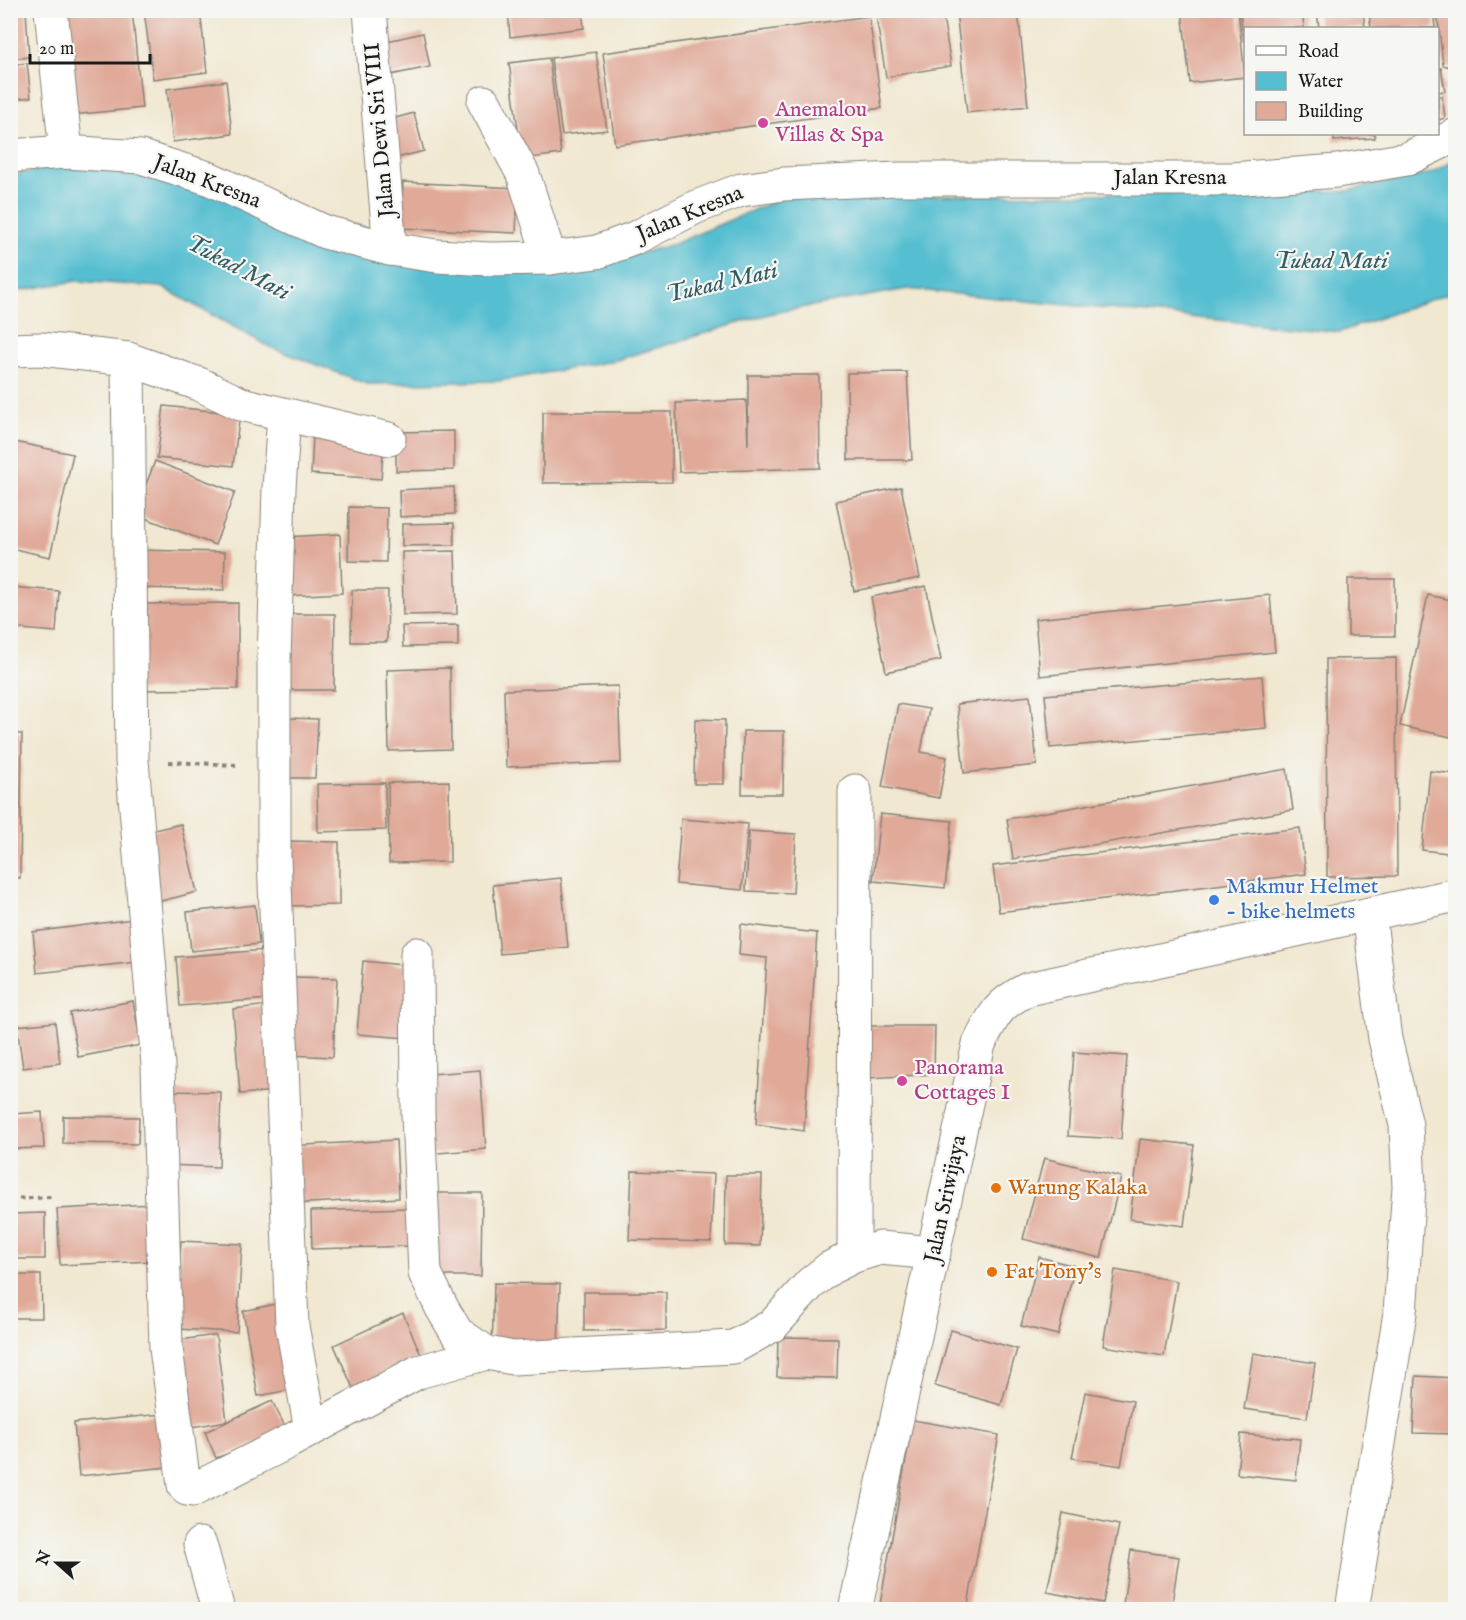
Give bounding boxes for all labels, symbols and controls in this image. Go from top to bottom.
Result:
scale bar [30,27,150,65]
legend [1244,27,1439,135]
text: 20 m [39,38,74,61]
street label: Jalan Dewi Sri VIII [358,41,402,222]
text: Road [1298,41,1339,64]
text: Water [1298,71,1343,94]
place label: Anemalou Villas & Spa [774,96,884,149]
text: Building [1298,101,1363,124]
marker: Anemalou Villas & Spa [756,116,770,130]
street label: Jalan Kresna [146,148,265,215]
street label: Jalan Kresna [1110,164,1227,192]
street label: Jalan Kresna [630,179,748,250]
water label: Tukad Mati [181,228,297,309]
water label: Tukad Mati [1274,246,1390,277]
water label: Tukad Mati [663,255,783,311]
place label: Makmur Helmet - bike helmets [1226,873,1379,926]
marker: Makmur Helmet - bike helmets [1207,893,1221,907]
place label: Panorama Cottages I [914,1054,1010,1107]
marker: Panorama Cottages I [895,1074,909,1088]
street label: Jalan Sriwijaya [918,1132,973,1268]
place label: Warung Kalaka [1008,1174,1148,1202]
marker: Warung Kalaka [989,1181,1003,1195]
place label: Fat Tony's [1004,1258,1101,1286]
marker: Fat Tony's [985,1265,999,1279]
north arrow [27,1533,87,1593]
text: N [33,1548,57,1569]

